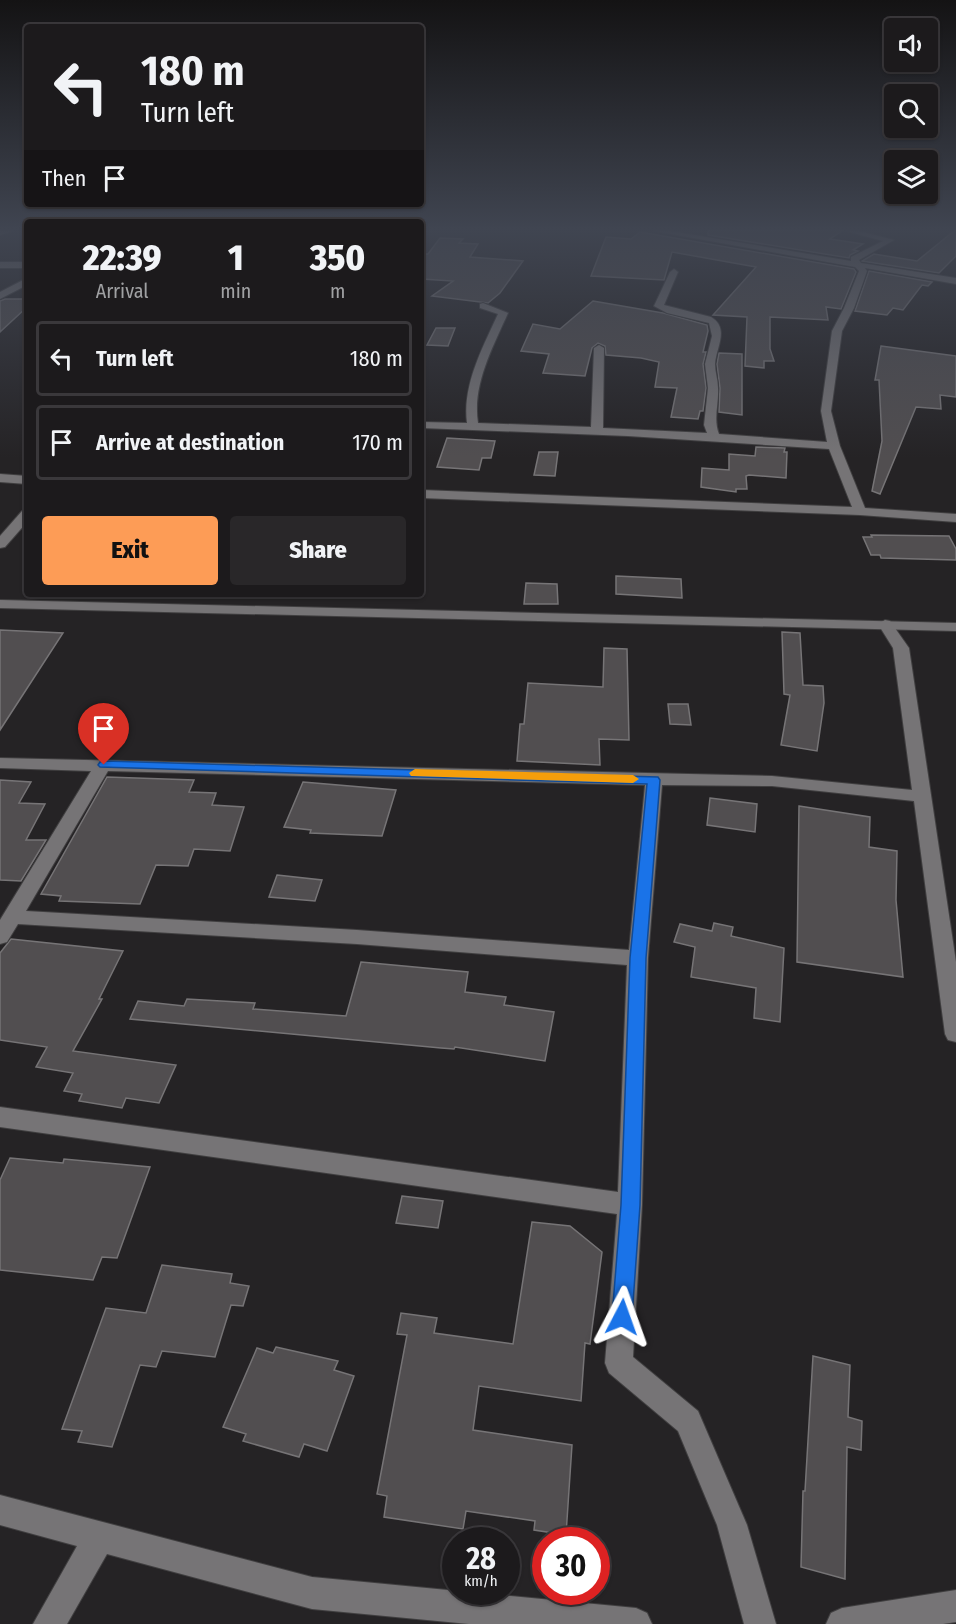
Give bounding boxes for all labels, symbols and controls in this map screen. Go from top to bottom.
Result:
map controls [884,18,938,204]
button: sound [884,18,938,72]
text: 180 m [141,46,245,96]
icon: left [42,48,120,126]
button: search [884,84,938,138]
text: Turn left [141,97,234,129]
button: layers [884,150,938,204]
icon: arrive [98,162,131,195]
text: Then [42,165,86,192]
text: 22:39 [83,236,162,280]
text: 1 [228,236,244,280]
text: 350 [310,236,365,280]
text: Arrival [96,279,149,303]
text: min [220,279,251,303]
text: m [330,279,345,303]
icon: left [45,342,78,375]
text: Turn left [96,345,174,372]
text: 180 m [350,345,403,372]
icon: arrive [45,426,78,459]
text: Arrive at destination [96,429,284,456]
text: 170 m [352,429,403,456]
button: Exit [42,516,218,585]
button: Share [230,516,406,585]
pin [78,703,129,765]
icon: arrive [87,712,120,745]
position arrow [590,1285,654,1349]
speed limit sign: 30 [532,1527,610,1605]
text: 28 [466,1541,496,1577]
text: km/h [464,1572,498,1590]

